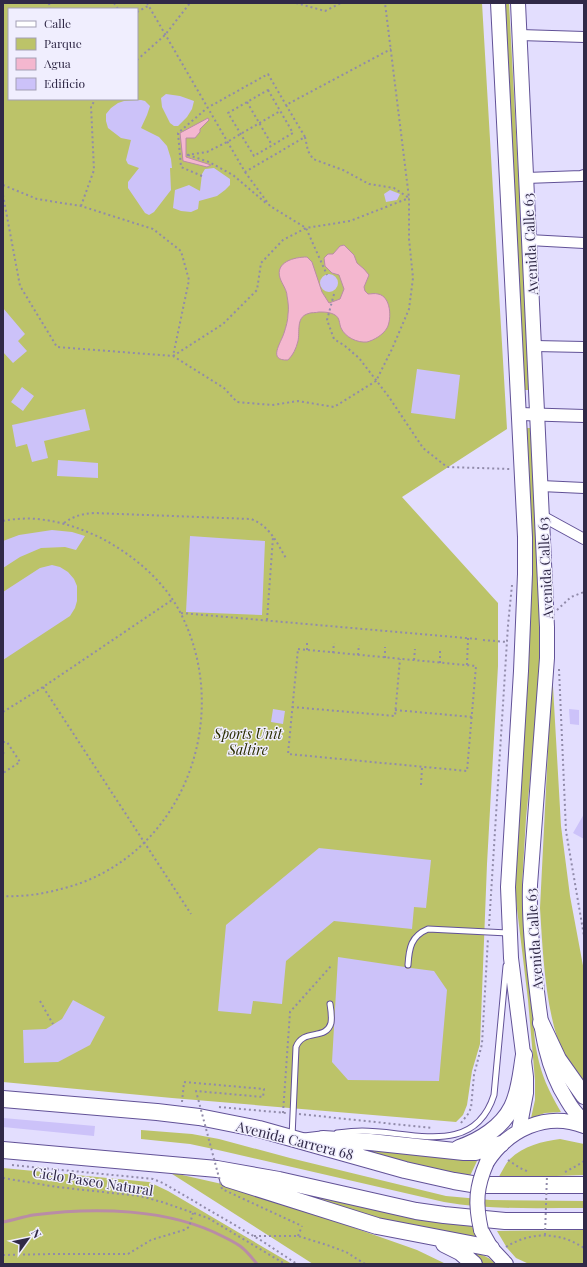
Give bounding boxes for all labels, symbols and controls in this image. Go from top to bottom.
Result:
legend [8,8,138,100]
text: Calle [44,15,71,31]
text: Parque [44,35,82,51]
text: Agua [43,55,71,71]
text: Edificio [44,75,86,91]
street label: Avenida Calle 63 [518,193,542,296]
street label: Avenida Calle 63 [533,517,557,620]
park label: Sports Unit Saltire [213,724,283,759]
street label: Avenida Calle 63 [521,887,547,992]
street label: Avenida Carrera 68 [233,1116,356,1164]
street label: Ciclo Paseo Natural [31,1162,155,1200]
north arrow [8,1219,48,1259]
text: N [28,1226,45,1241]

